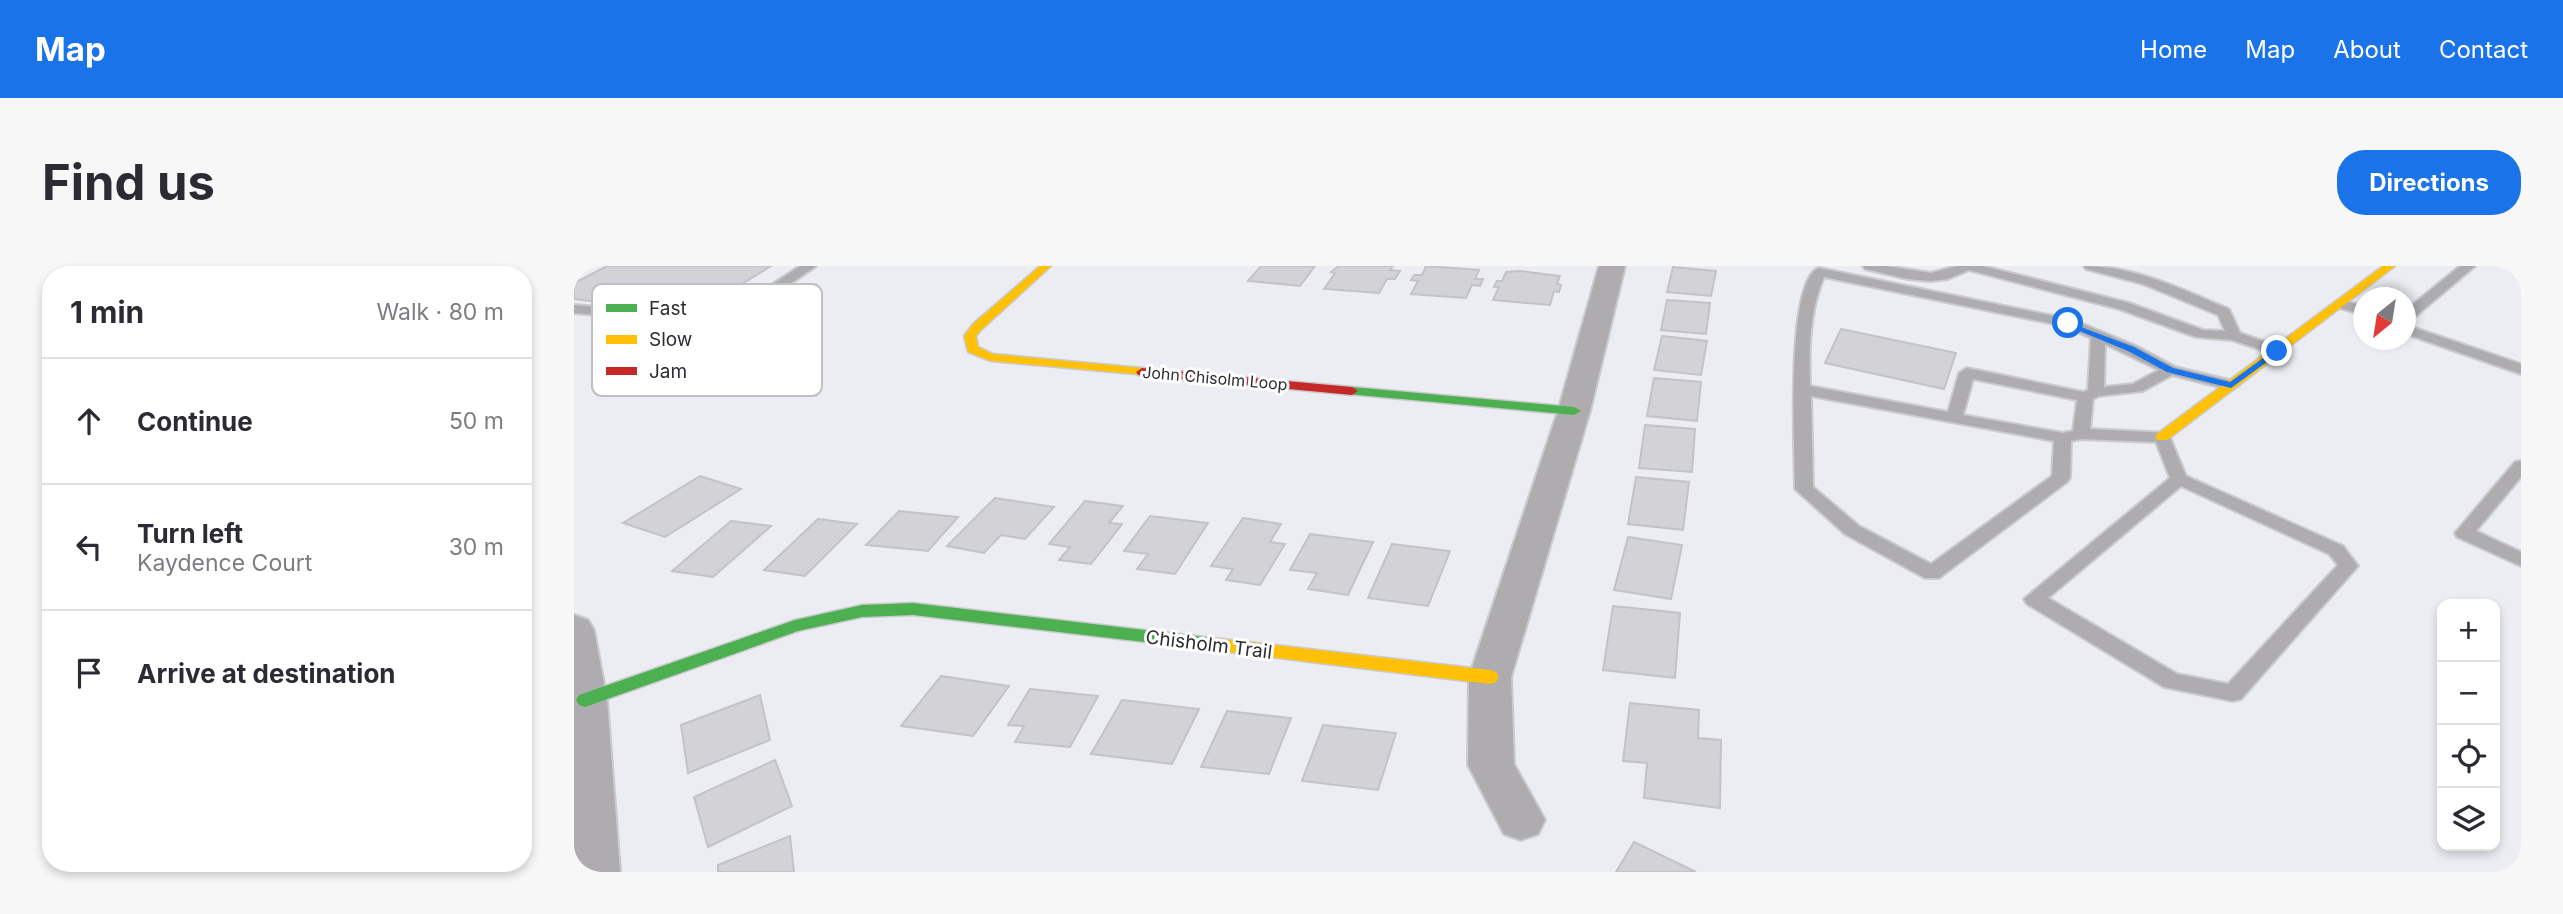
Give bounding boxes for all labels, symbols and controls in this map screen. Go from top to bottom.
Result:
text: Map [35,29,106,69]
text: Home [2140,35,2207,64]
text: Map [2245,35,2295,64]
text: About [2333,35,2401,64]
text: Contact [2439,35,2528,64]
button: Directions [2337,150,2521,215]
text: Find us [42,153,215,212]
legend [592,284,822,396]
north arrow [2353,287,2416,350]
text: 1 min [70,294,144,330]
text: Fast [649,297,687,320]
text: Walk · 80 m [376,298,504,326]
route start [2052,307,2083,338]
text: Slow [649,328,692,351]
route end [2261,335,2292,366]
text: Jam [649,360,687,383]
street label: John Chisolm Loop [1142,362,1288,394]
icon: ahead [70,402,108,440]
text: Continue [137,406,253,437]
text: 50 m [449,407,504,435]
text: Turn left [137,518,243,549]
icon: left [70,528,108,566]
text: 30 m [449,533,504,561]
text: Kaydence Court [137,549,312,577]
map controls [2437,599,2500,851]
button: + [2437,599,2500,662]
street label: Chisholm Trail [1144,625,1273,664]
icon: arrive [70,654,108,692]
text: Arrive at destination [137,658,396,689]
button: − [2437,662,2500,725]
button: locate [2437,725,2500,788]
button: layers [2437,788,2500,851]

